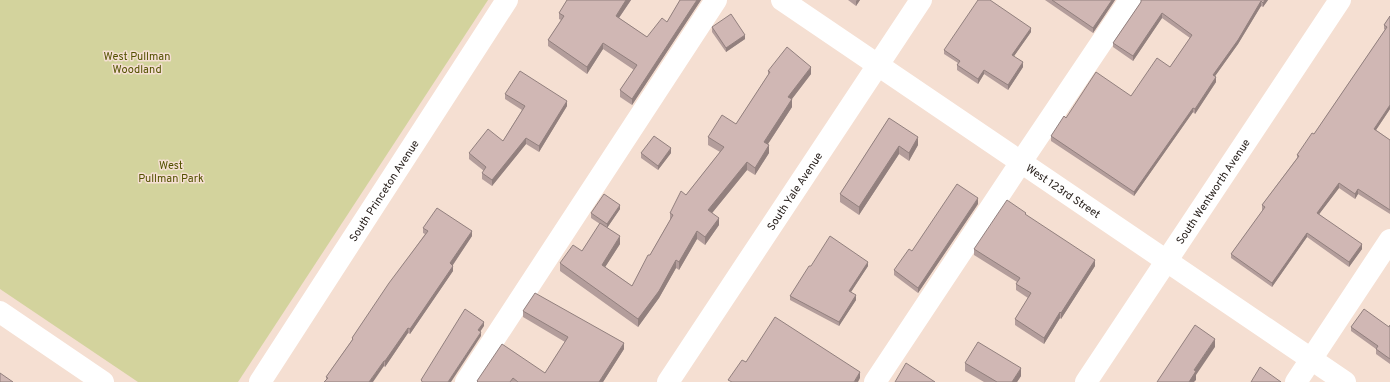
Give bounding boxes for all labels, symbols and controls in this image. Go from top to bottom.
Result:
park label: West Pullman Woodland [104,50,170,77]
street label: South Wentworth Avenue [1174,136,1254,247]
street label: South Princeton Avenue [347,137,423,245]
street label: South Yale Avenue [764,150,826,233]
park label: West Pullman Park [138,159,204,186]
street label: West 123rd Street [1023,161,1103,222]

